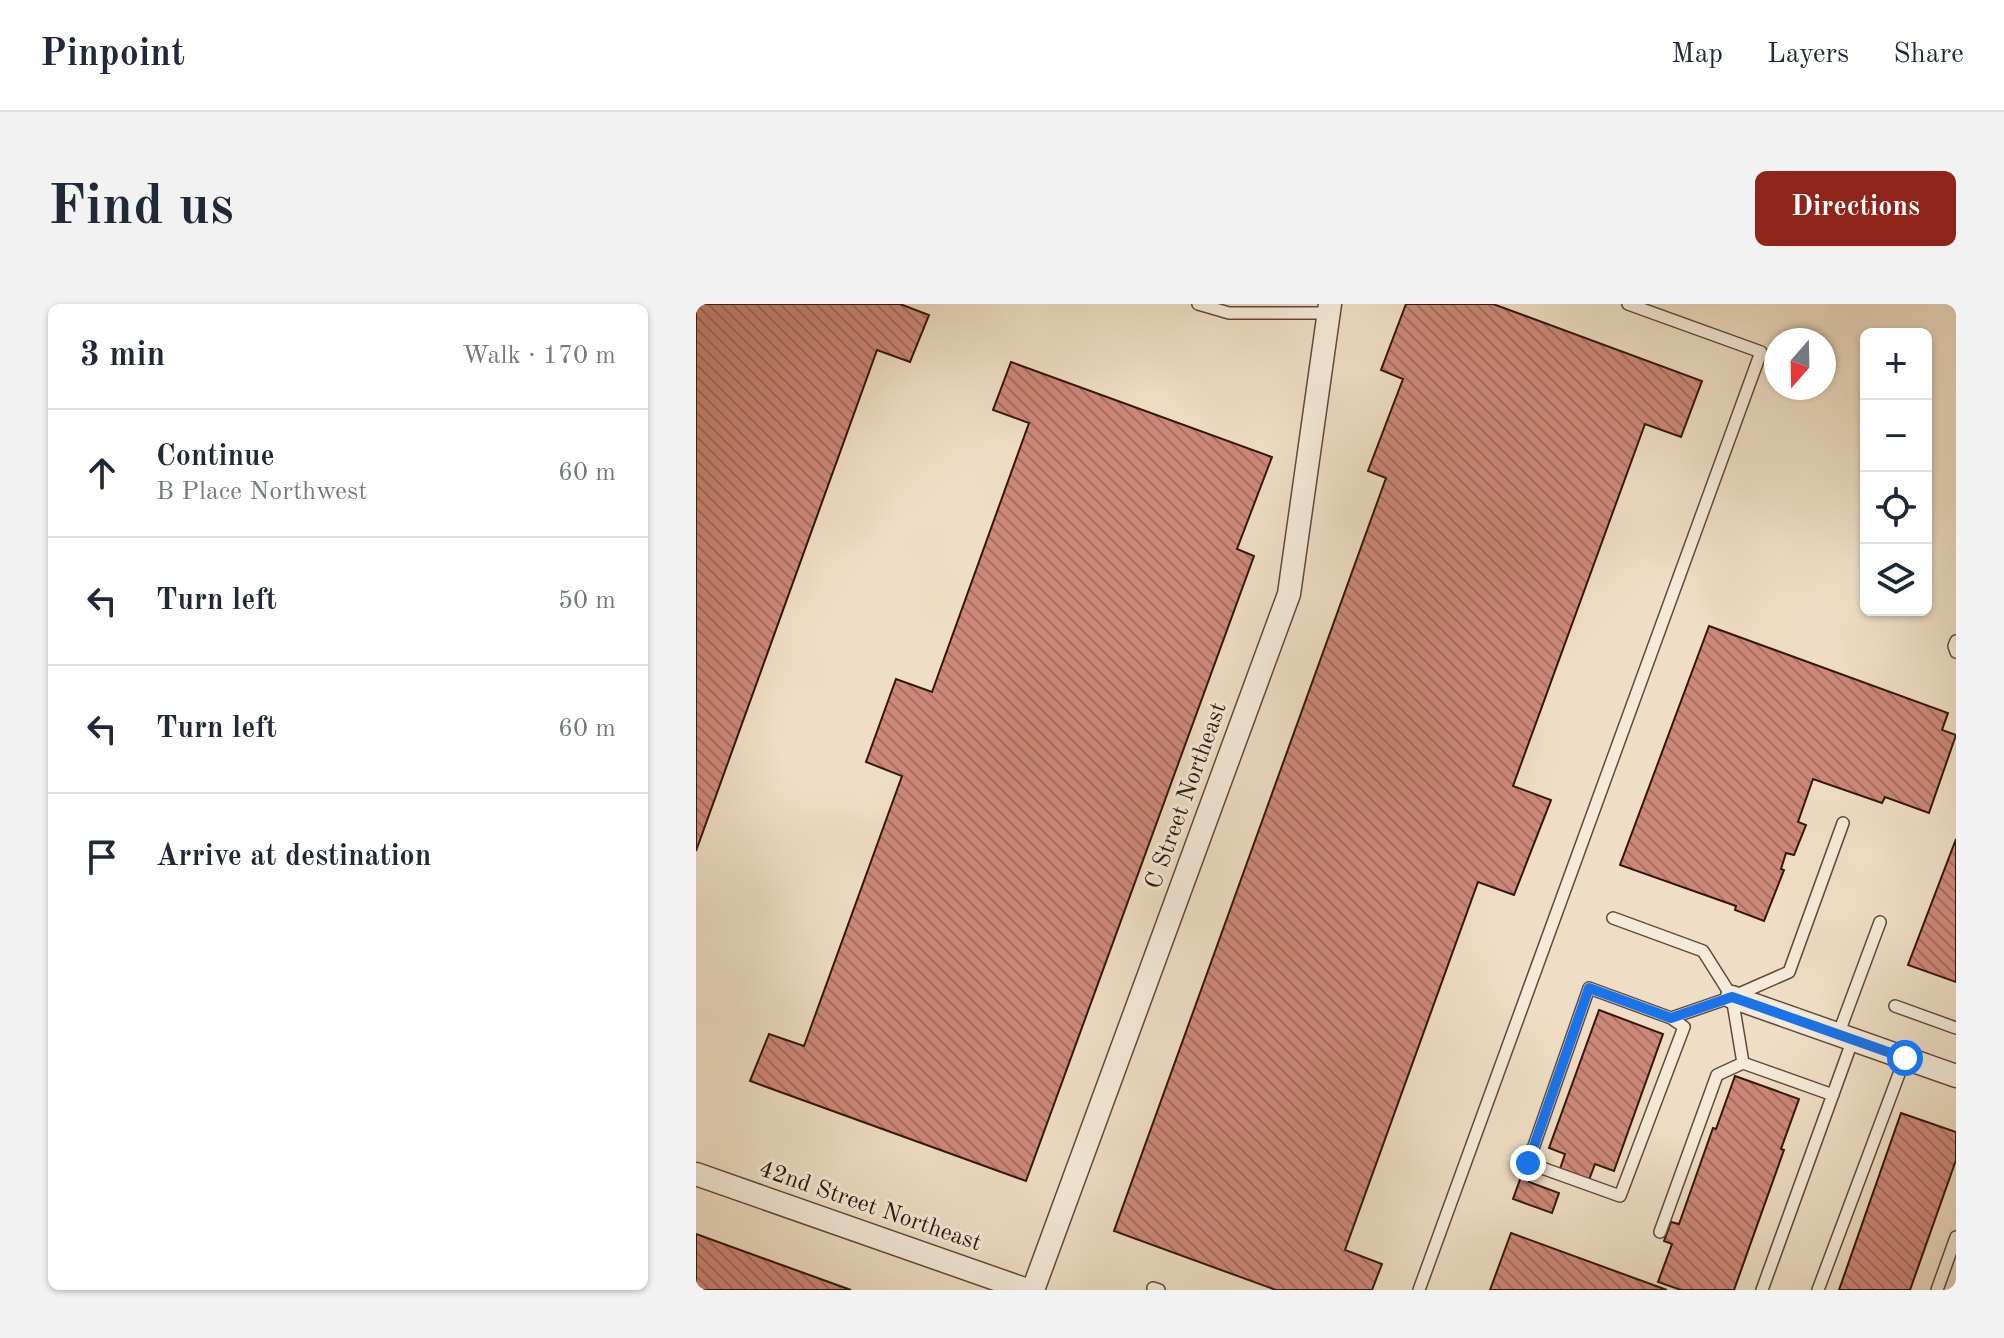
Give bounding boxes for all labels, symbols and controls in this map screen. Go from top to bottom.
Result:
text: Pinpoint [40,36,185,74]
text: Map [1671,41,1723,69]
text: Layers [1767,41,1849,69]
text: Share [1893,41,1964,69]
button: Directions [1755,171,1956,246]
text: Find us [48,180,234,236]
north arrow [1764,328,1836,400]
map controls [1860,328,1932,616]
button: + [1860,328,1932,400]
text: 3 min [80,339,165,373]
text: Walk · 170 m [462,343,616,369]
button: − [1860,400,1932,472]
text: Continue [156,442,275,472]
icon: ahead [80,451,124,495]
text: 60 m [558,460,616,486]
button: locate [1860,472,1932,544]
text: B Place Northwest [156,479,367,505]
button: layers [1860,544,1932,616]
icon: left [80,579,124,623]
text: Turn left [156,586,277,616]
text: 50 m [558,588,616,614]
street label: C Street Northeast [1142,700,1232,892]
icon: left [80,707,124,751]
text: Turn left [156,714,277,744]
text: 60 m [558,716,616,742]
icon: arrive [80,835,124,879]
text: Arrive at destination [156,842,431,872]
route start [1887,1040,1923,1076]
route end [1510,1145,1546,1181]
street label: 42nd Street Northeast [756,1158,984,1256]

